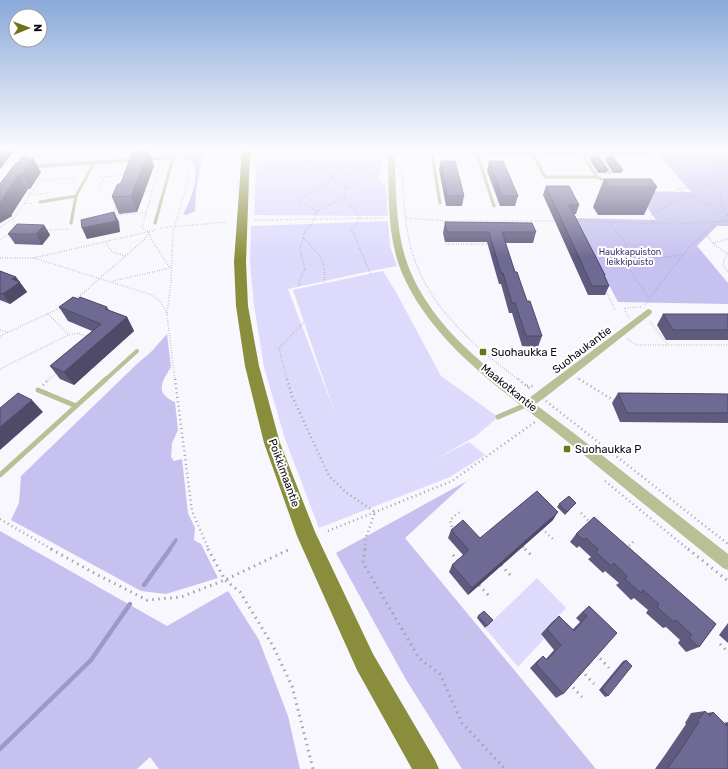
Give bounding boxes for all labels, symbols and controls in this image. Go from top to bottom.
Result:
north arrow [8,8,48,48]
text: N [31,24,44,32]
park label: Haukkapuiston leikkipuisto [599,247,661,267]
street label: Suohaukantie [550,324,614,376]
place label: Suohaukka E [491,346,557,359]
marker: Suohaukka E [478,347,488,357]
street label: Maakotkantie [478,361,540,415]
street label: Poikkimaantie [266,437,302,509]
place label: Suohaukka P [575,443,641,456]
marker: Suohaukka P [562,444,572,454]

